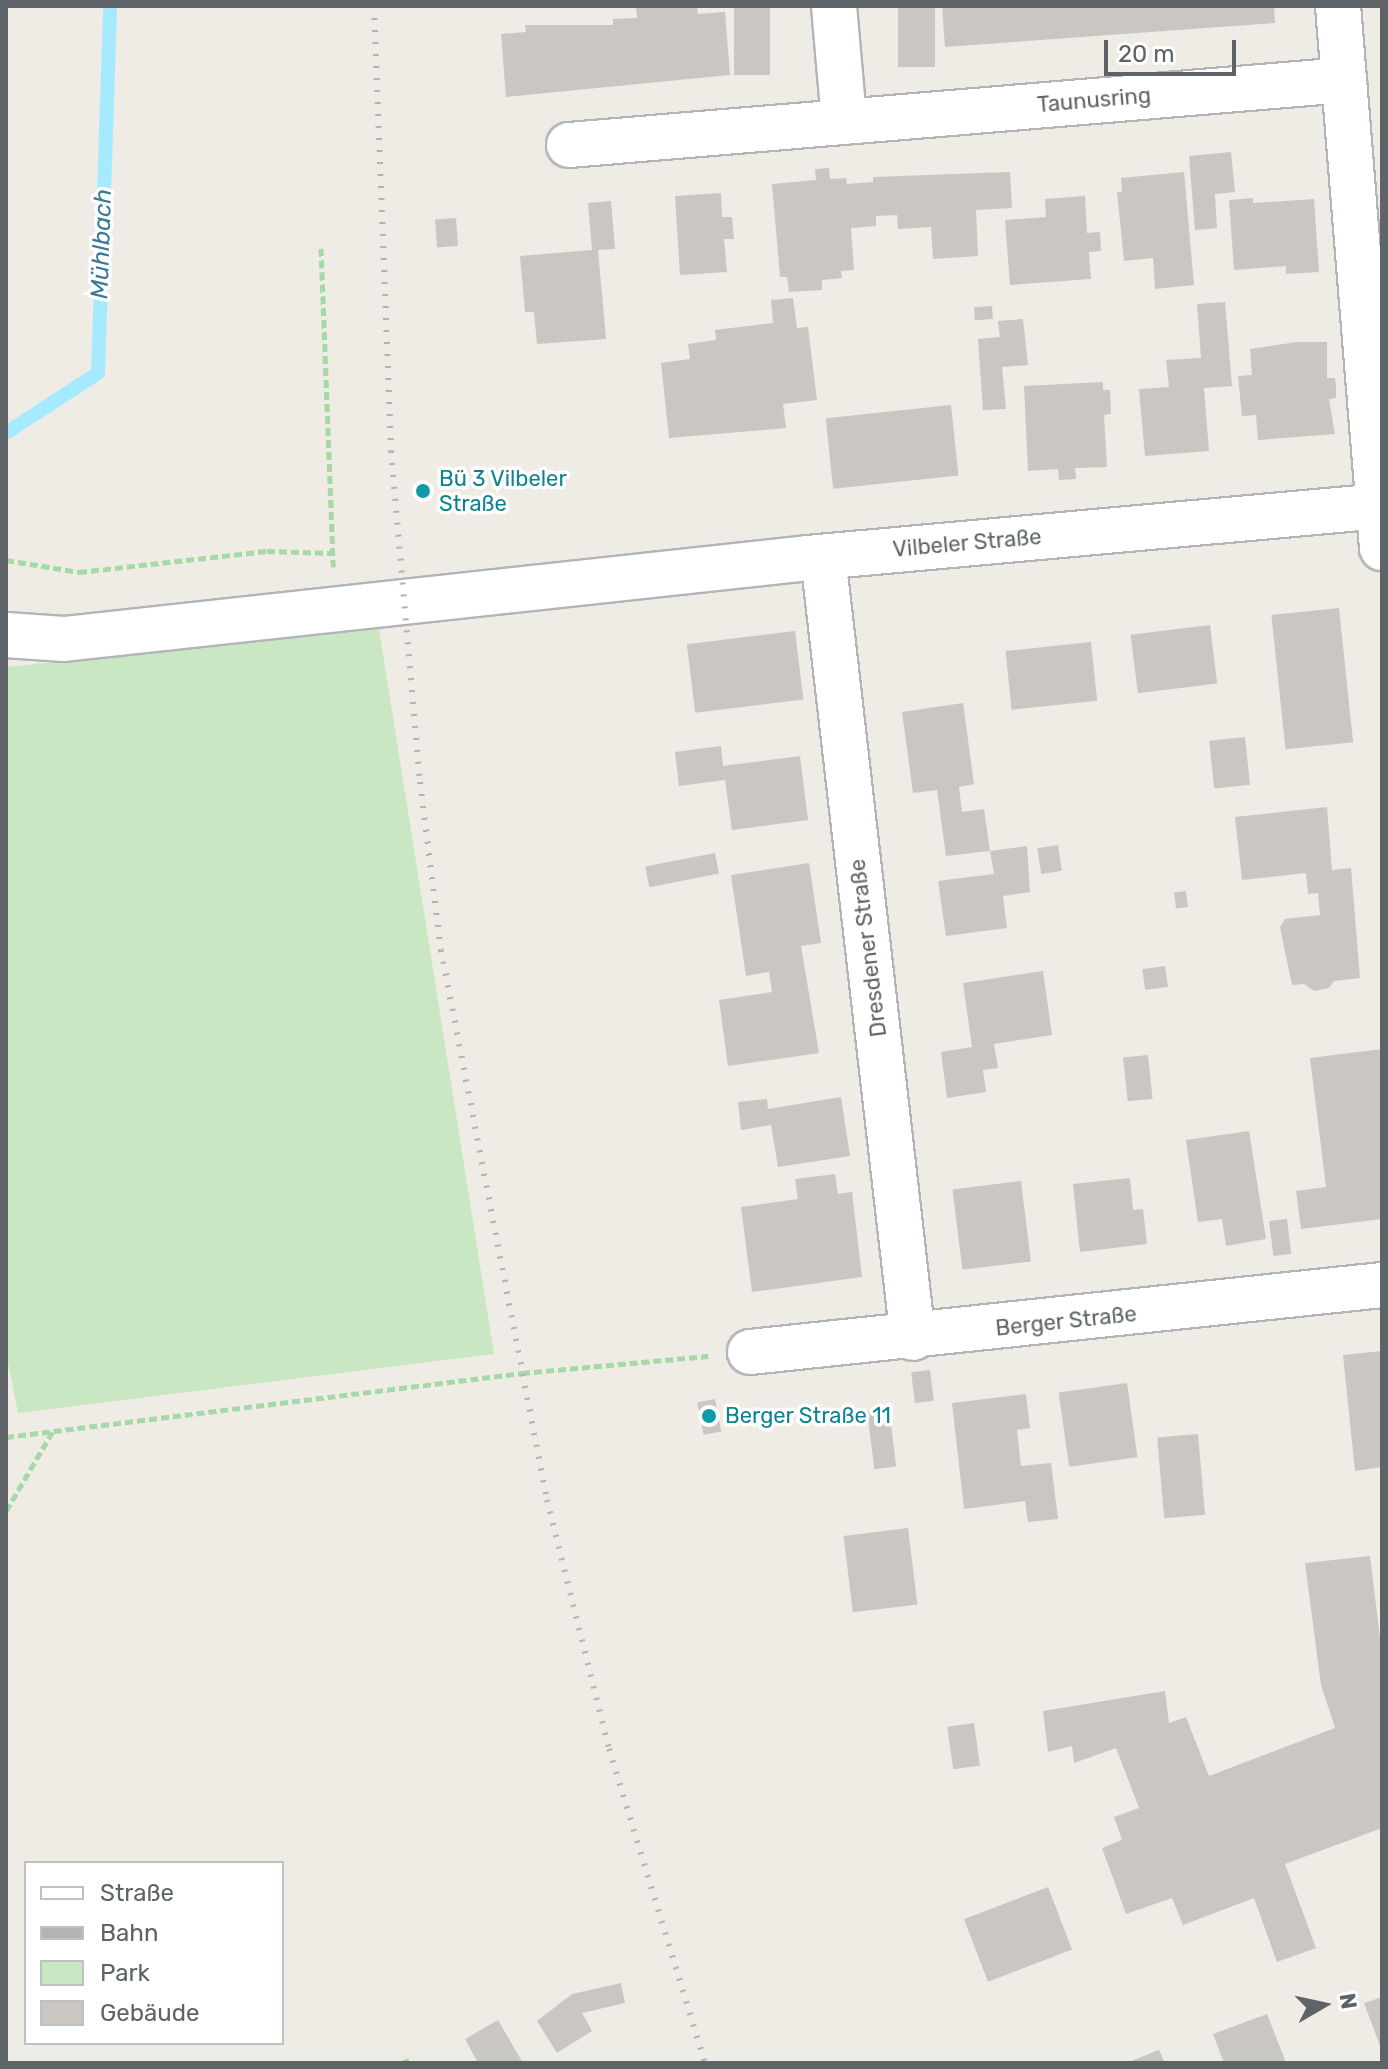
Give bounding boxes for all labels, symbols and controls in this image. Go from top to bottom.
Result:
scale bar [1108,24,1240,74]
text: 20 m [1118,40,1175,68]
street label: Taunusring [1036,82,1152,118]
water label: Mühlbach [86,188,118,300]
place label: Bü 3 Vilbeler Straße [439,465,567,516]
marker: Bü 3 Vilbeler Straße [414,482,432,500]
street label: Vilbeler Straße [891,523,1043,563]
street label: Dresdener Straße [844,857,892,1039]
street label: Berger Straße [994,1300,1138,1342]
place label: Berger Straße 11 [725,1403,891,1429]
marker: Berger Straße 11 [700,1407,718,1425]
legend [24,1861,284,2045]
text: Straße [100,1879,174,1907]
text: Bahn [100,1919,158,1947]
text: Park [100,1959,150,1987]
north arrow [1284,1965,1364,2045]
text: N [1334,1991,1363,2011]
text: Gebäude [100,1999,199,2027]

